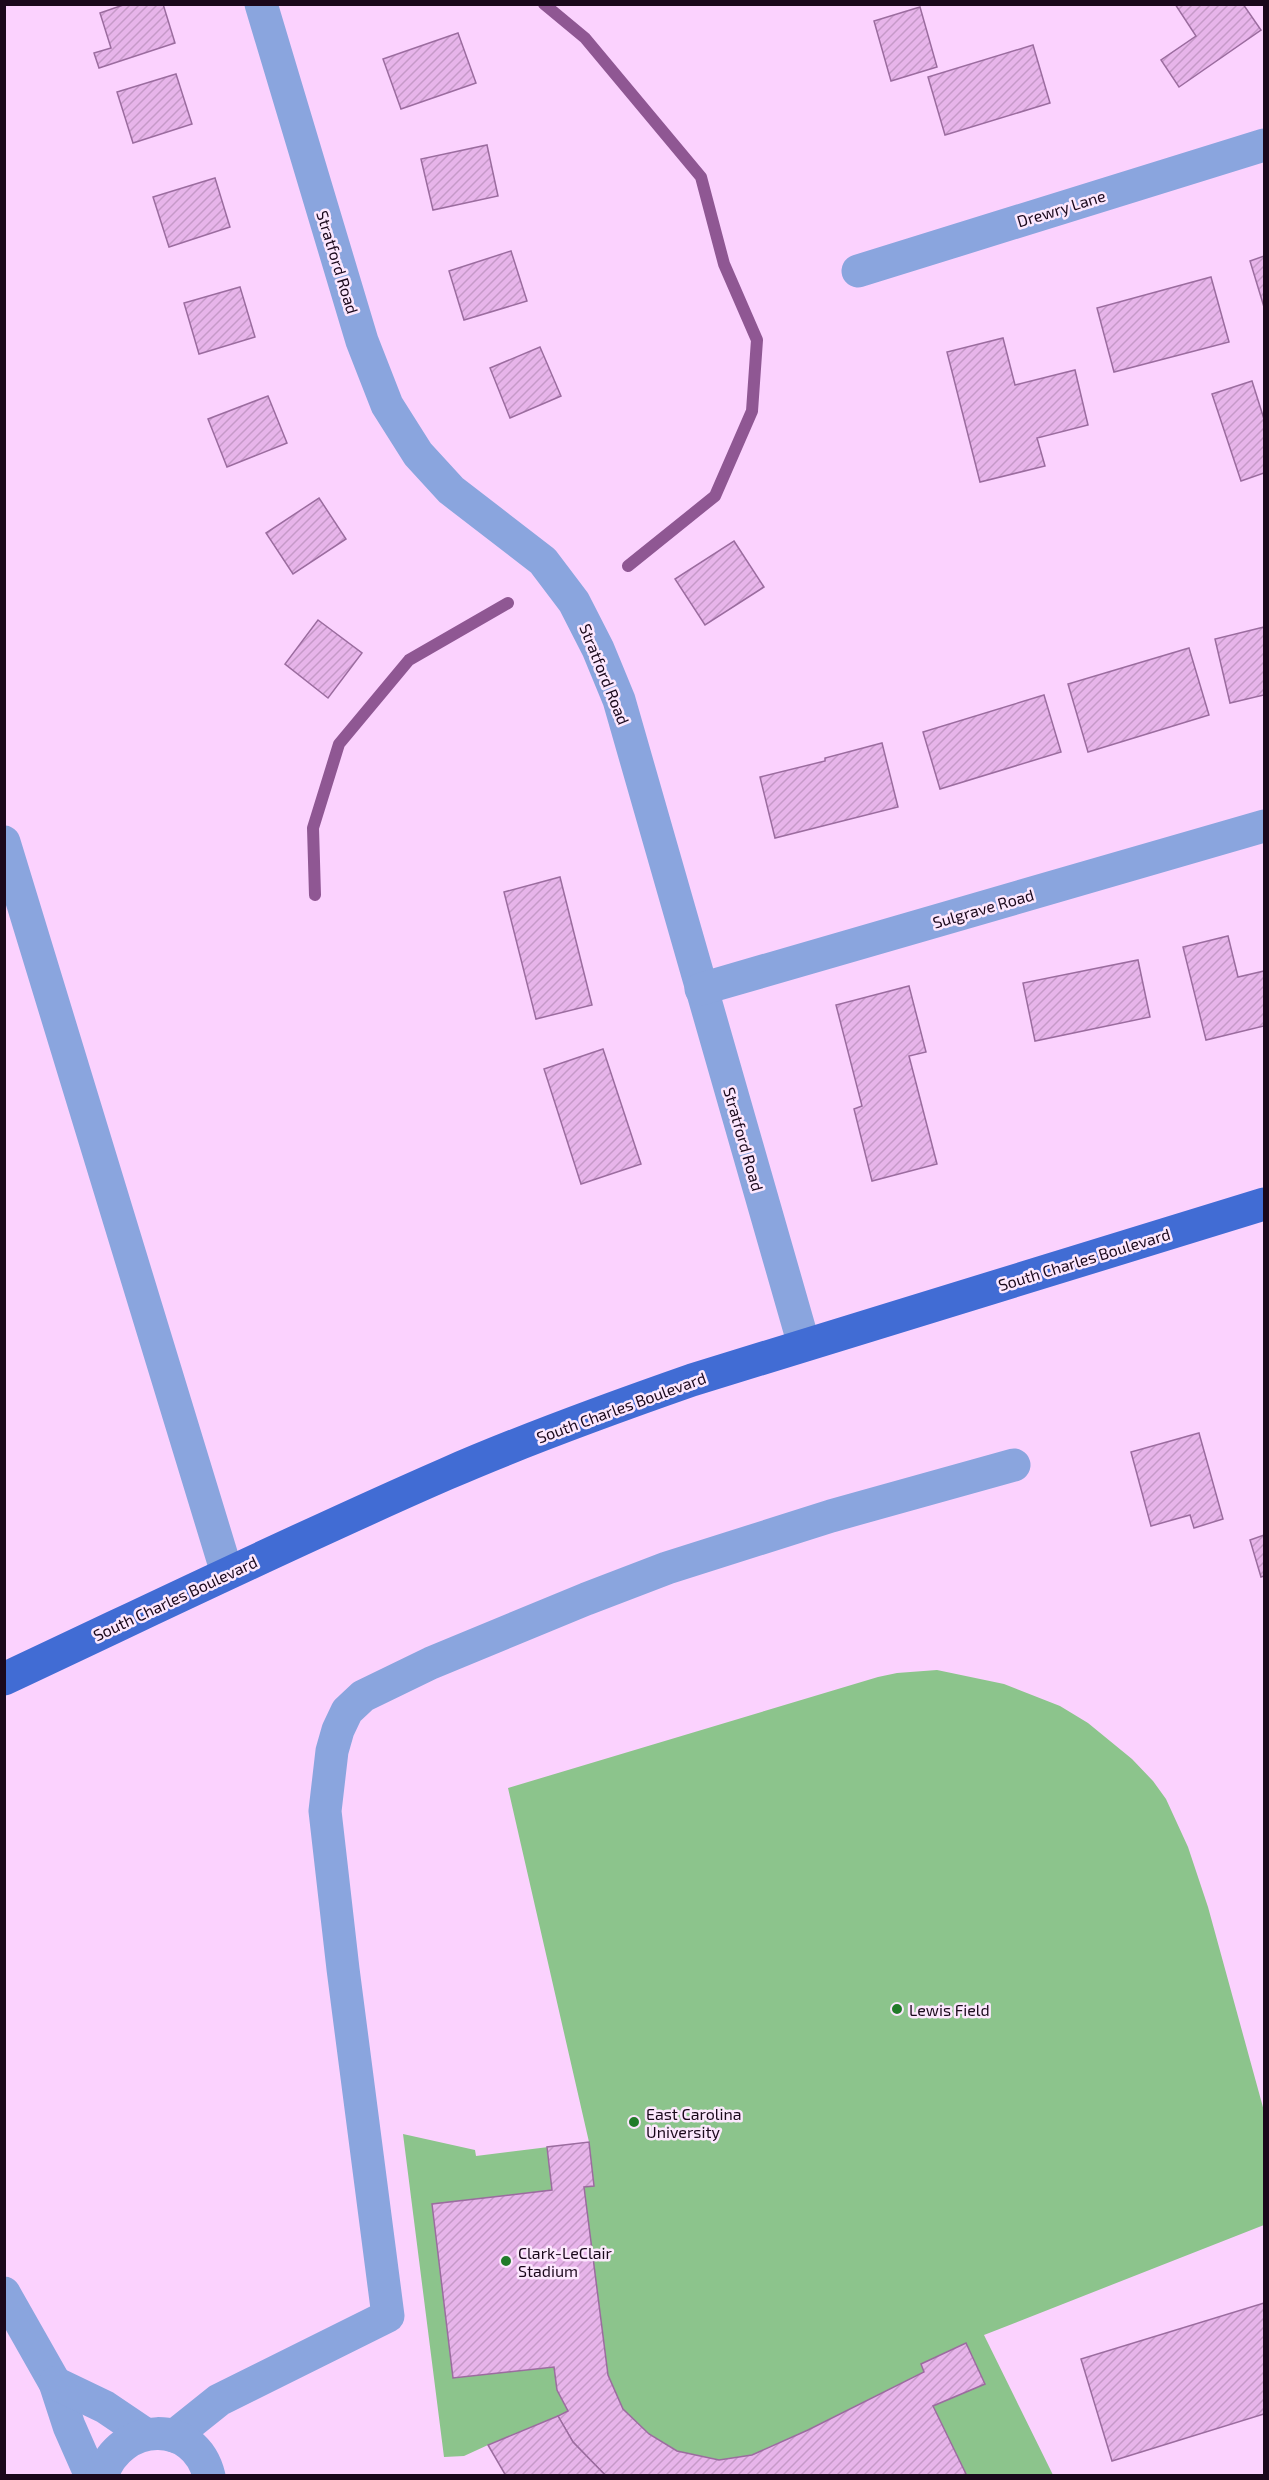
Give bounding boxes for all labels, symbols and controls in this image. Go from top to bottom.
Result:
street label: Drewry Lane [1014,186,1108,230]
street label: Stratford Road [313,208,363,316]
street label: Stratford Road [576,621,634,727]
street label: Sulgrave Road [930,884,1036,932]
street label: Stratford Road [720,1085,768,1193]
street label: South Charles Boulevard [996,1224,1172,1294]
street label: South Charles Boulevard [534,1367,708,1447]
street label: South Charles Boulevard [90,1552,260,1644]
place label: Lewis Field [909,2000,990,2019]
marker: Lewis Field [890,2002,904,2016]
place label: East Carolina University [646,2104,742,2141]
marker: East Carolina University [627,2115,641,2129]
place label: Clark-LeClair Stadium [518,2243,612,2280]
marker: Clark-LeClair Stadium [499,2254,513,2268]

